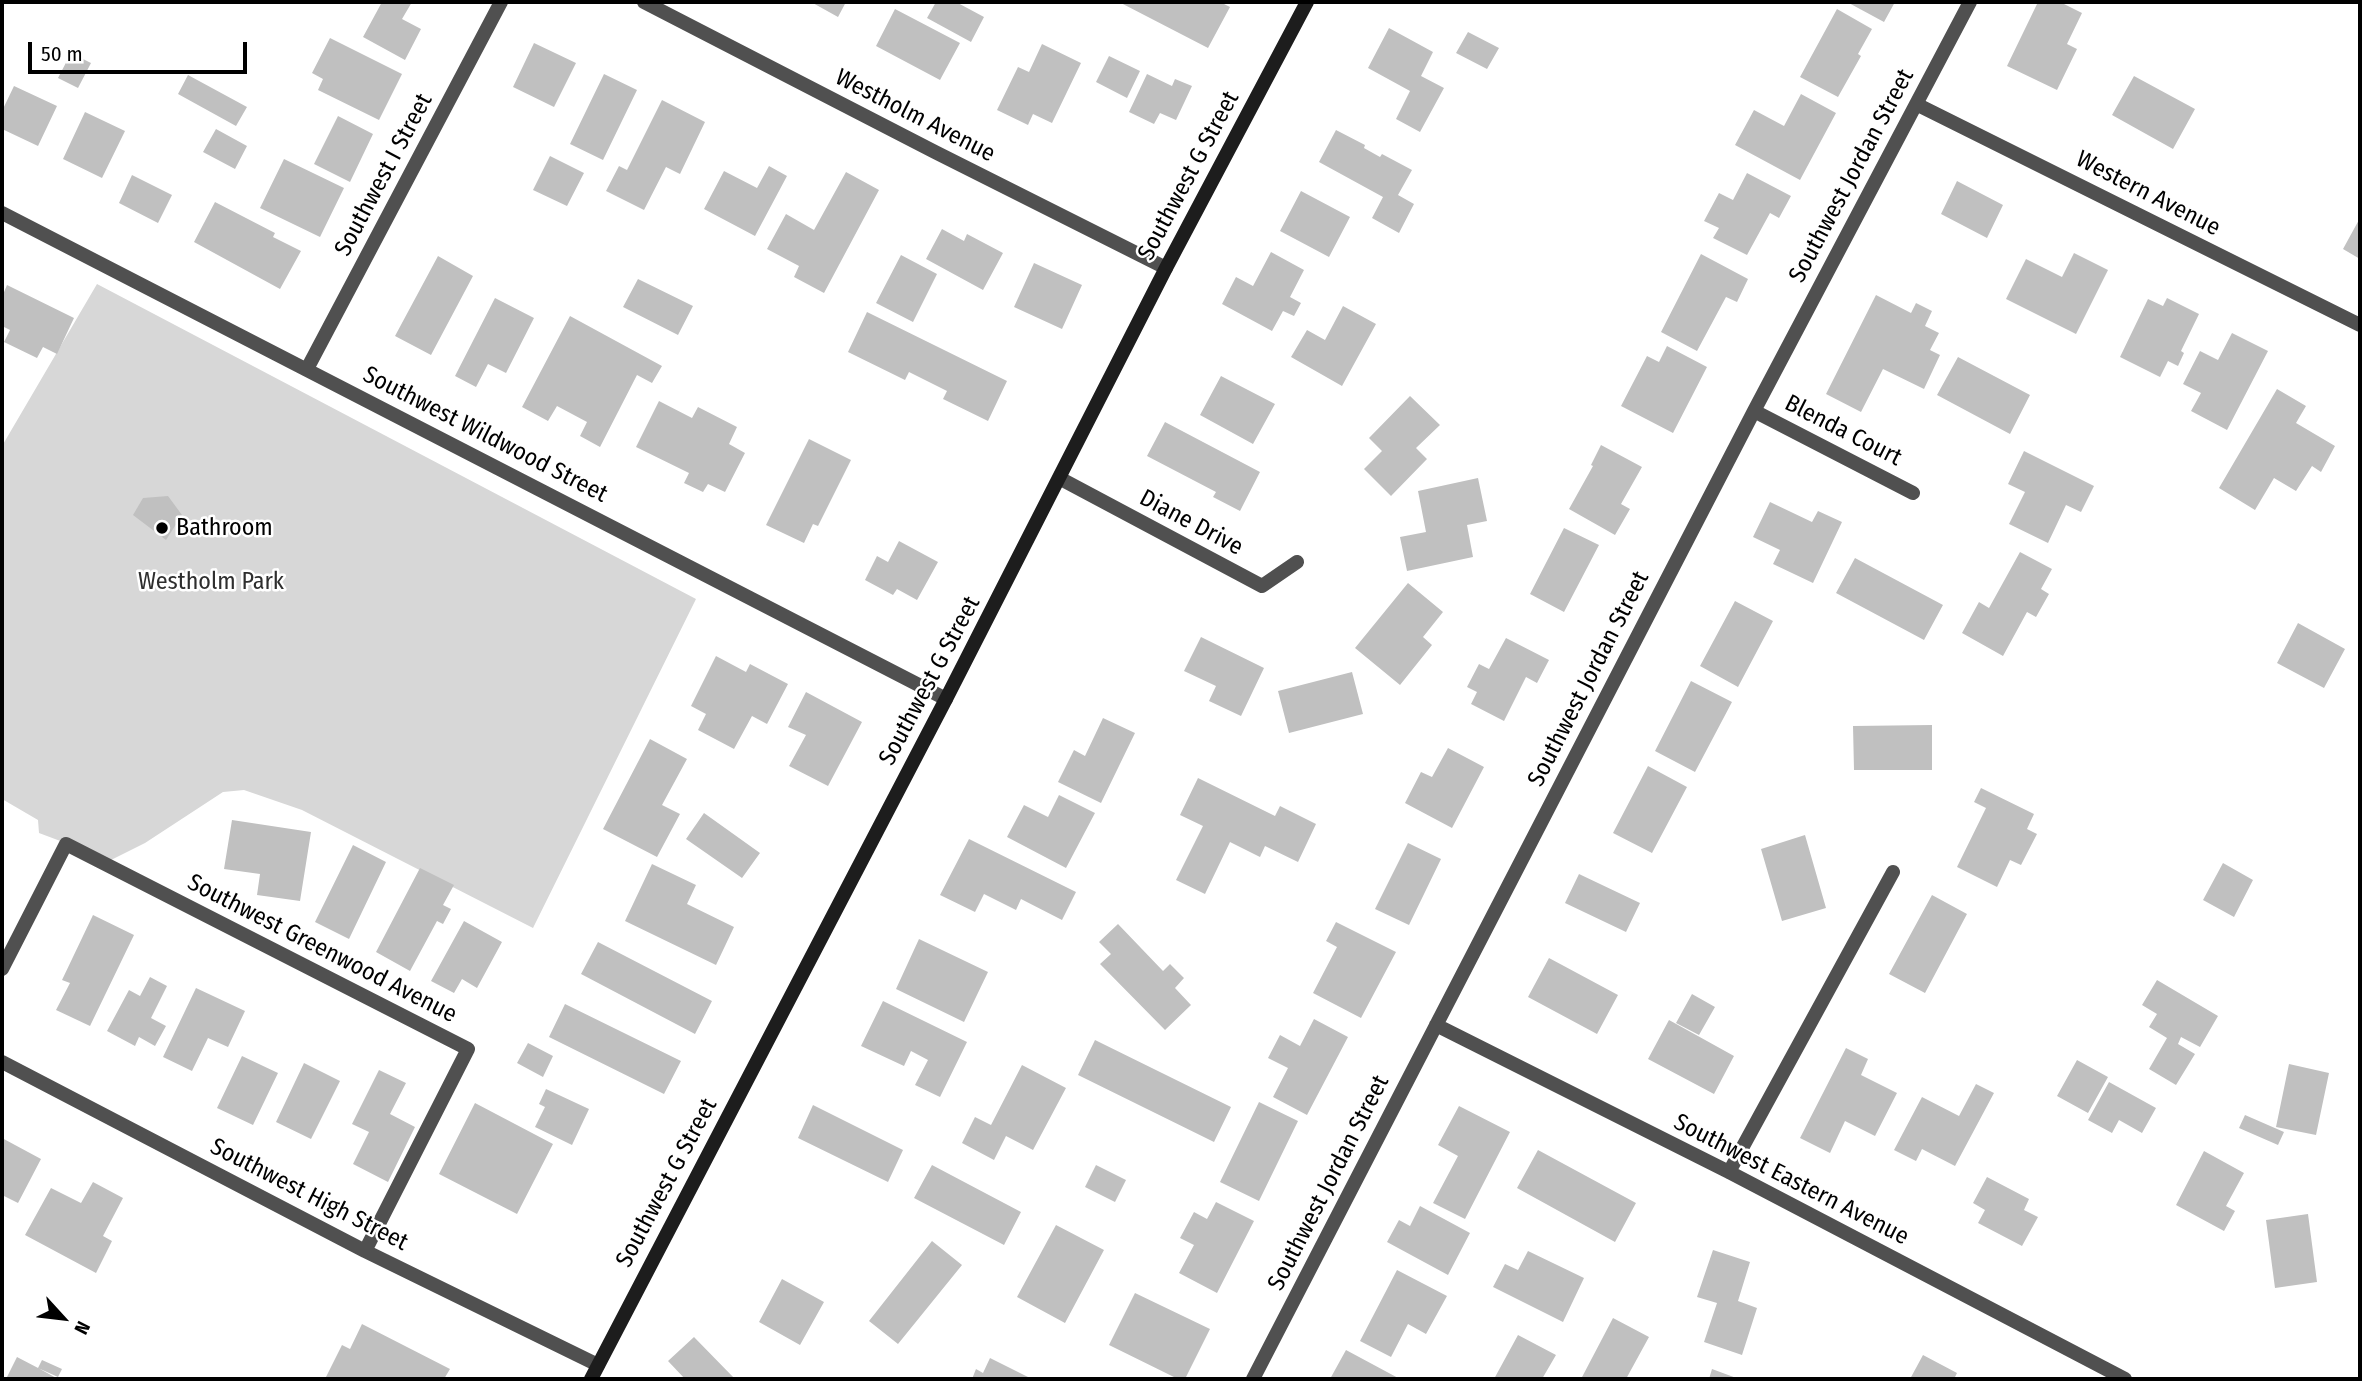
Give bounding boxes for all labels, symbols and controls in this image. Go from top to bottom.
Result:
scale bar [32,28,250,72]
text: 50 m [41,41,83,67]
street label: Westholm Avenue [830,63,1000,169]
street label: Southwest Jordan Street [1783,64,1921,288]
street label: Southwest G Street [1132,87,1246,265]
street label: Southwest I Street [329,89,439,261]
street label: Western Avenue [2071,145,2225,243]
street label: Southwest Wildwood Street [358,361,612,509]
street label: Blenda Court [1780,389,1906,473]
street label: Diane Drive [1134,484,1248,562]
place label: Bathroom [176,514,273,542]
marker: Bathroom [154,520,170,536]
street label: Southwest Jordan Street [1522,567,1656,791]
park label: Westholm Park [138,568,284,596]
street label: Southwest G Street [873,592,987,770]
street label: Southwest Greenwood Avenue [183,868,461,1030]
street label: Southwest Jordan Street [1262,1071,1396,1295]
street label: Southwest G Street [610,1094,724,1272]
street label: Southwest Eastern Avenue [1669,1108,1913,1252]
street label: Southwest High Street [205,1133,413,1257]
north arrow [28,1283,98,1353]
text: N [69,1317,95,1338]

